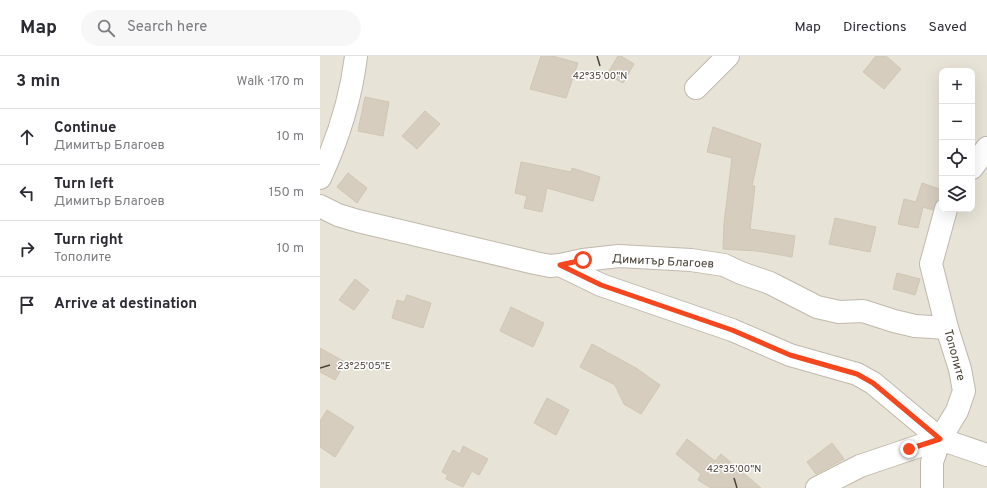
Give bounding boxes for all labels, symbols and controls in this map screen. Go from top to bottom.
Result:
search box [81,10,361,46]
text: Map [20,16,57,40]
icon: search [95,17,117,39]
text: Search here [127,18,207,37]
text: Map [795,19,821,36]
text: Directions [843,19,907,36]
text: Saved [929,19,967,36]
map controls [939,68,975,212]
button: + [939,68,975,104]
text: 42°35'00"N [573,70,627,83]
text: 3 min [16,71,60,93]
text: Walk · 170 m [237,74,304,90]
button: − [939,104,975,140]
text: Continue [54,119,116,138]
icon: ahead [16,126,38,148]
text: 10 m [277,129,304,145]
text: Димитър Благоев [54,138,165,154]
button: locate [939,140,975,176]
text: Turn left [54,175,114,194]
button: layers [939,176,975,212]
icon: left [16,182,38,204]
text: 150 m [269,185,304,201]
text: Димитър Благоев [54,194,165,210]
text: Turn right [54,231,123,250]
icon: right [16,238,38,260]
text: 10 m [277,241,304,257]
text: Тополите [54,250,111,266]
route start [574,251,592,269]
street label: Димитър Благоев [611,251,714,273]
icon: arrive [16,294,38,316]
text: Arrive at destination [54,295,197,314]
street label: Тополите [939,328,969,383]
text: 23°25'05"E [337,360,391,373]
route end [900,440,918,458]
text: 42°35'00"N [707,463,761,476]

